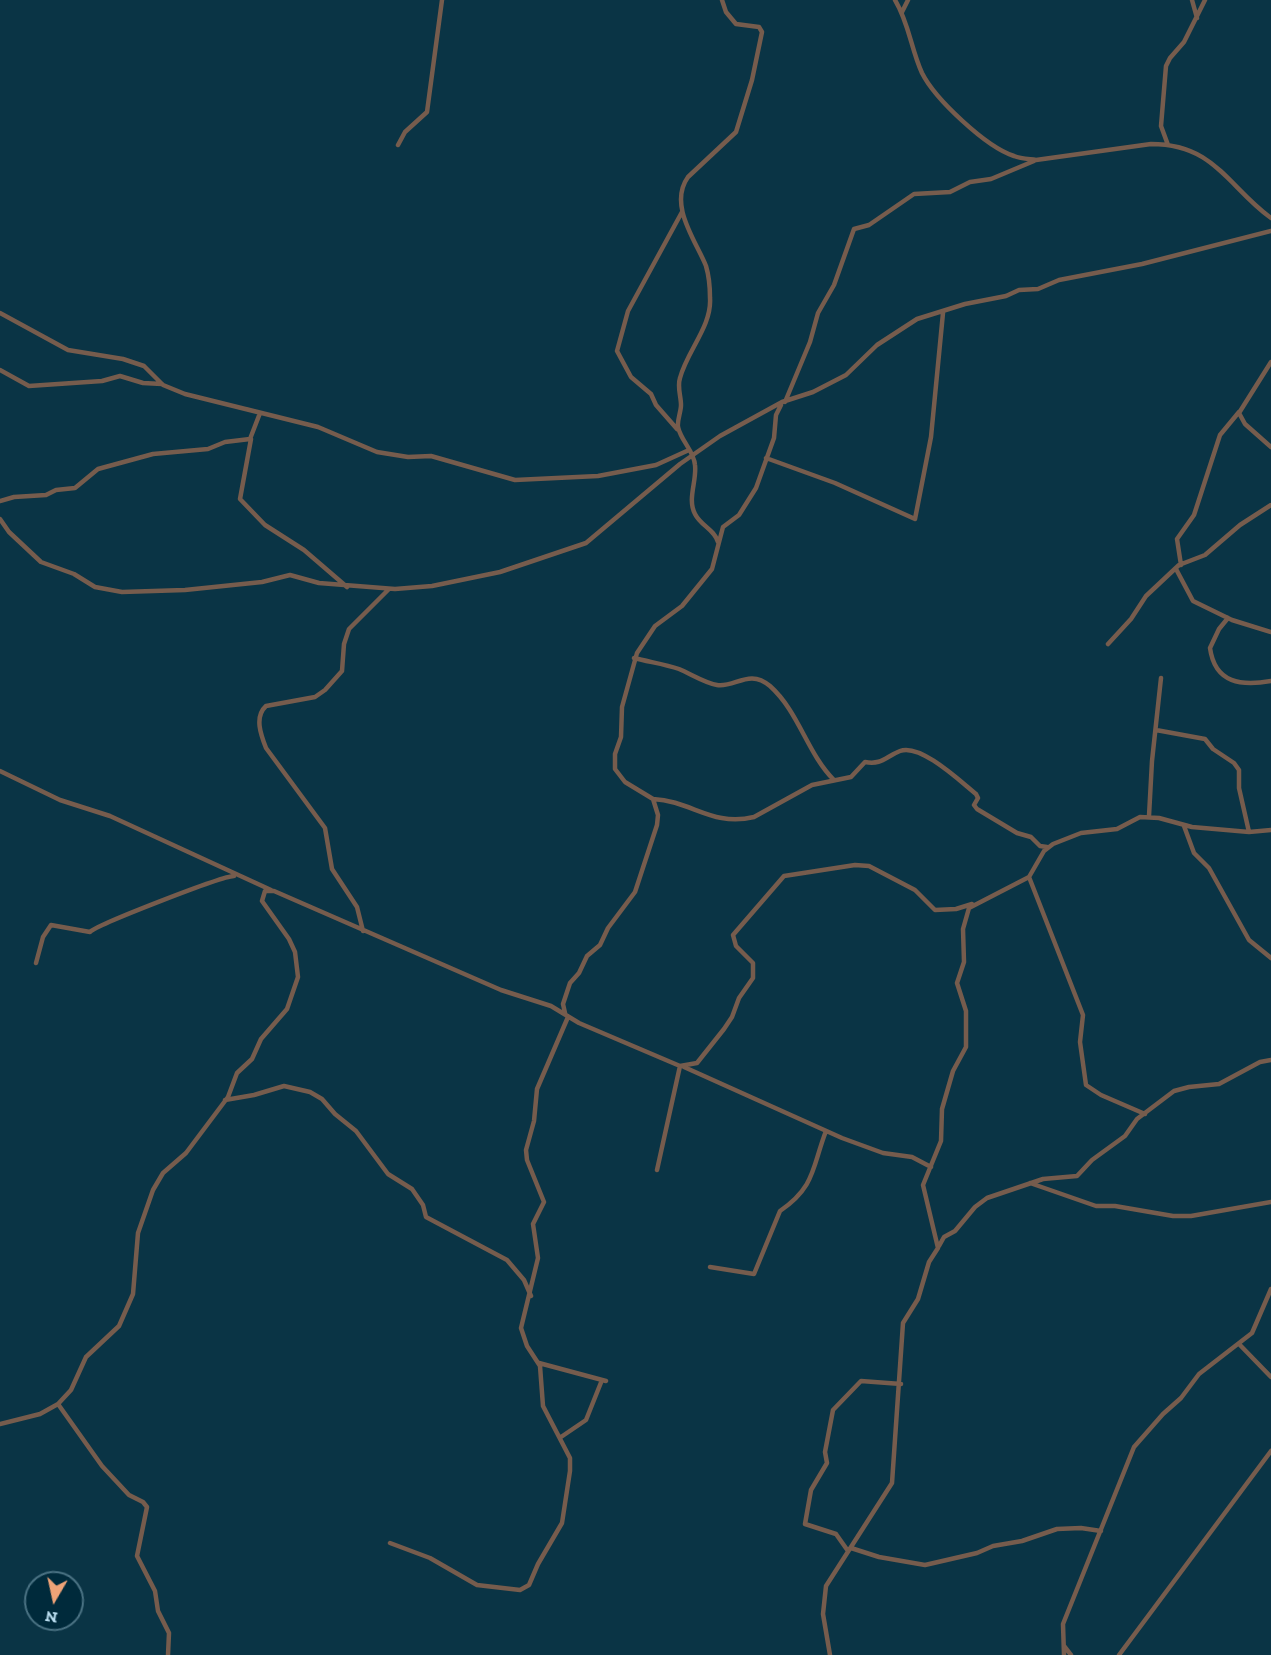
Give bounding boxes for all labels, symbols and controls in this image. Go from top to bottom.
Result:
north arrow [24,1571,84,1631]
text: N [44,1607,59,1628]

